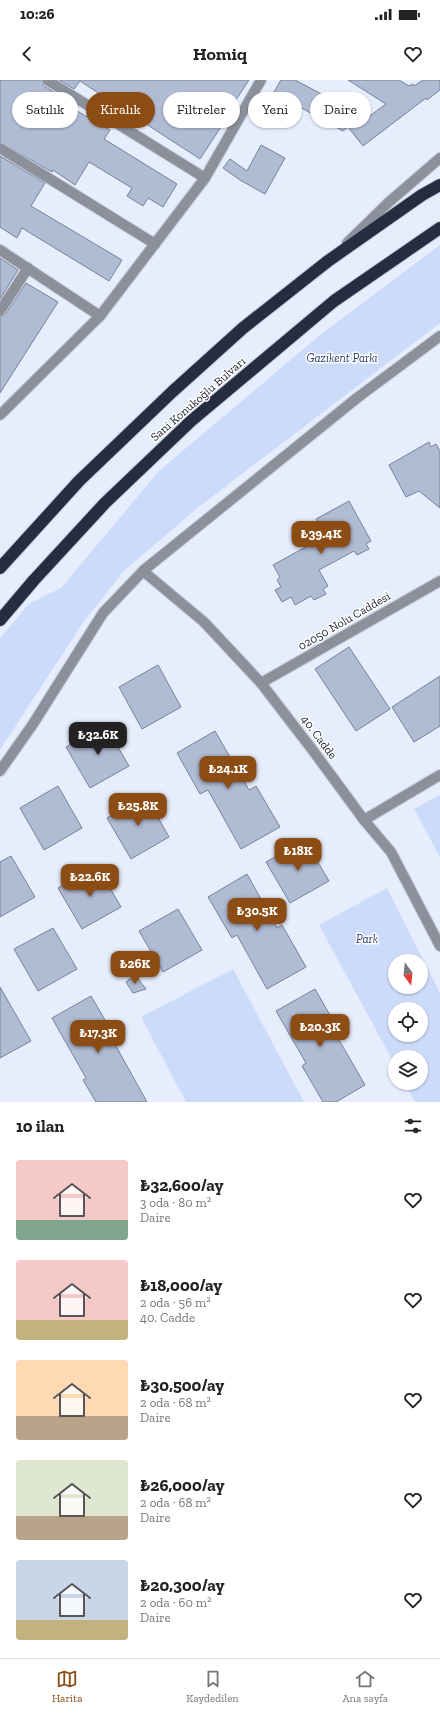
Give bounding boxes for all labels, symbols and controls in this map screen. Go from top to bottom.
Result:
text: 10:26 [20,5,55,23]
icon: back [16,43,38,65]
text: Homiq [193,43,247,65]
icon: heart [402,43,424,65]
chip: Satılık [12,92,78,128]
chip: Kiralık [86,92,155,128]
chip: Filtreler [163,92,240,128]
chip: Yeni [248,92,302,128]
chip: Daire [310,92,371,128]
park label: Gazikent Parkı [306,351,378,365]
street label: Sani Konukoğlu Bulvarı [148,354,249,444]
pin: ₺39.4K [288,521,354,555]
text: ₺39.4K [301,526,341,541]
street label: 02050 Nolu Caddesi [295,589,393,653]
street label: 40. Cadde [298,712,340,762]
pin: ₺32.6K [65,722,131,756]
text: ₺32.6K [78,727,118,742]
pin: ₺24.1K [195,756,261,790]
text: ₺24.1K [208,761,248,776]
pin: ₺25.8K [105,793,171,827]
text: ₺25.8K [118,798,158,813]
pin: ₺18K [274,838,322,872]
text: ₺18K [284,843,312,858]
pin: ₺22.6K [57,864,123,898]
text: ₺22.6K [70,869,110,884]
pin: ₺30.5K [224,898,290,932]
text: ₺30.5K [237,903,277,918]
park label: Park [356,932,379,946]
pin: ₺26K [111,951,159,985]
north arrow [388,954,428,994]
map controls [388,954,428,1090]
text: ₺26K [120,956,150,971]
button: locate [388,1002,428,1042]
pin: ₺20.3K [287,1014,353,1048]
text: ₺20.3K [300,1019,341,1034]
pin: ₺17.3K [65,1020,131,1054]
text: ₺17.3K [79,1025,117,1040]
button: layers [388,1050,428,1090]
icon: filters [402,1115,424,1137]
text: 10 ilan [16,1116,64,1136]
text: ₺32,600/ay [140,1175,224,1195]
icon: home [48,1176,96,1224]
icon: heart [402,1189,424,1211]
text: 3 oda · 80 m² [140,1195,211,1210]
text: Daire [140,1210,171,1225]
text: ₺18,000/ay [140,1275,222,1295]
icon: home [48,1276,96,1324]
icon: heart [402,1289,424,1311]
text: 2 oda · 56 m² [140,1295,211,1310]
text: 40. Cadde [140,1310,195,1325]
text: ₺30,500/ay [140,1375,224,1395]
icon: home [48,1376,96,1424]
icon: heart [402,1389,424,1411]
text: 2 oda · 68 m² [140,1395,211,1410]
text: Daire [140,1410,171,1425]
text: ₺26,000/ay [140,1475,225,1495]
icon: home [48,1476,96,1524]
icon: heart [402,1489,424,1511]
text: 2 oda · 68 m² [140,1495,211,1510]
text: Daire [140,1510,171,1525]
text: ₺20,300/ay [140,1575,225,1595]
icon: home [48,1576,96,1624]
icon: heart [402,1589,424,1611]
text: 2 oda · 60 m² [140,1595,212,1610]
text: Daire [140,1610,171,1625]
tab: Harita [52,1668,83,1705]
tab: Kaydedilen [186,1668,239,1705]
tab: Ana sayfa [342,1668,388,1705]

